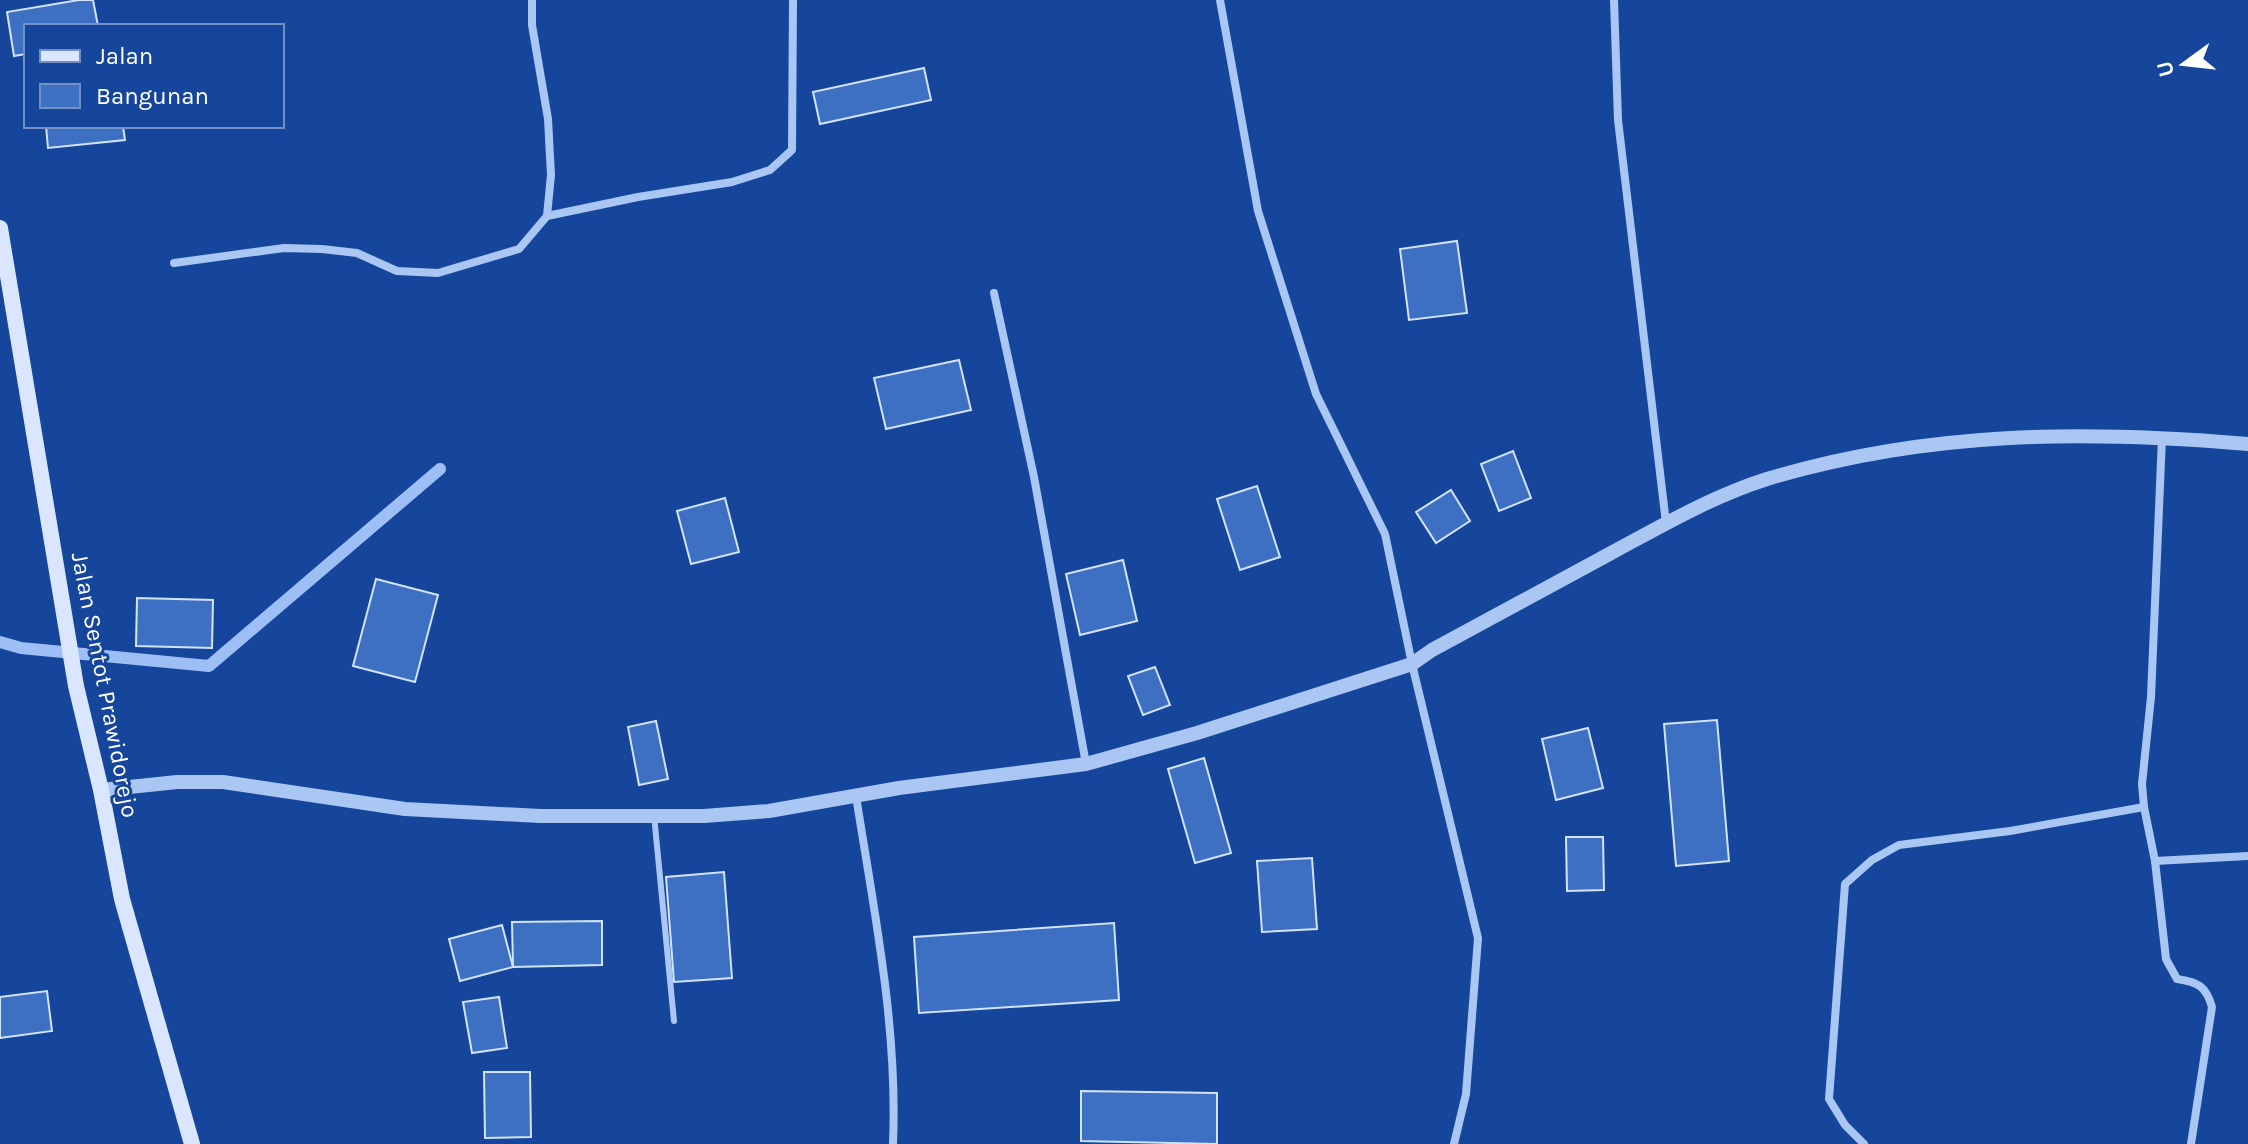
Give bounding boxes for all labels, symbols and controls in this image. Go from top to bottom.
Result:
legend [24,24,284,128]
north arrow [2144,24,2224,104]
text: Jalan [96,42,153,70]
text: U [2151,58,2180,80]
text: Bangunan [96,82,209,110]
street label: Jalan Sentot Prawidorejo [66,550,144,820]

